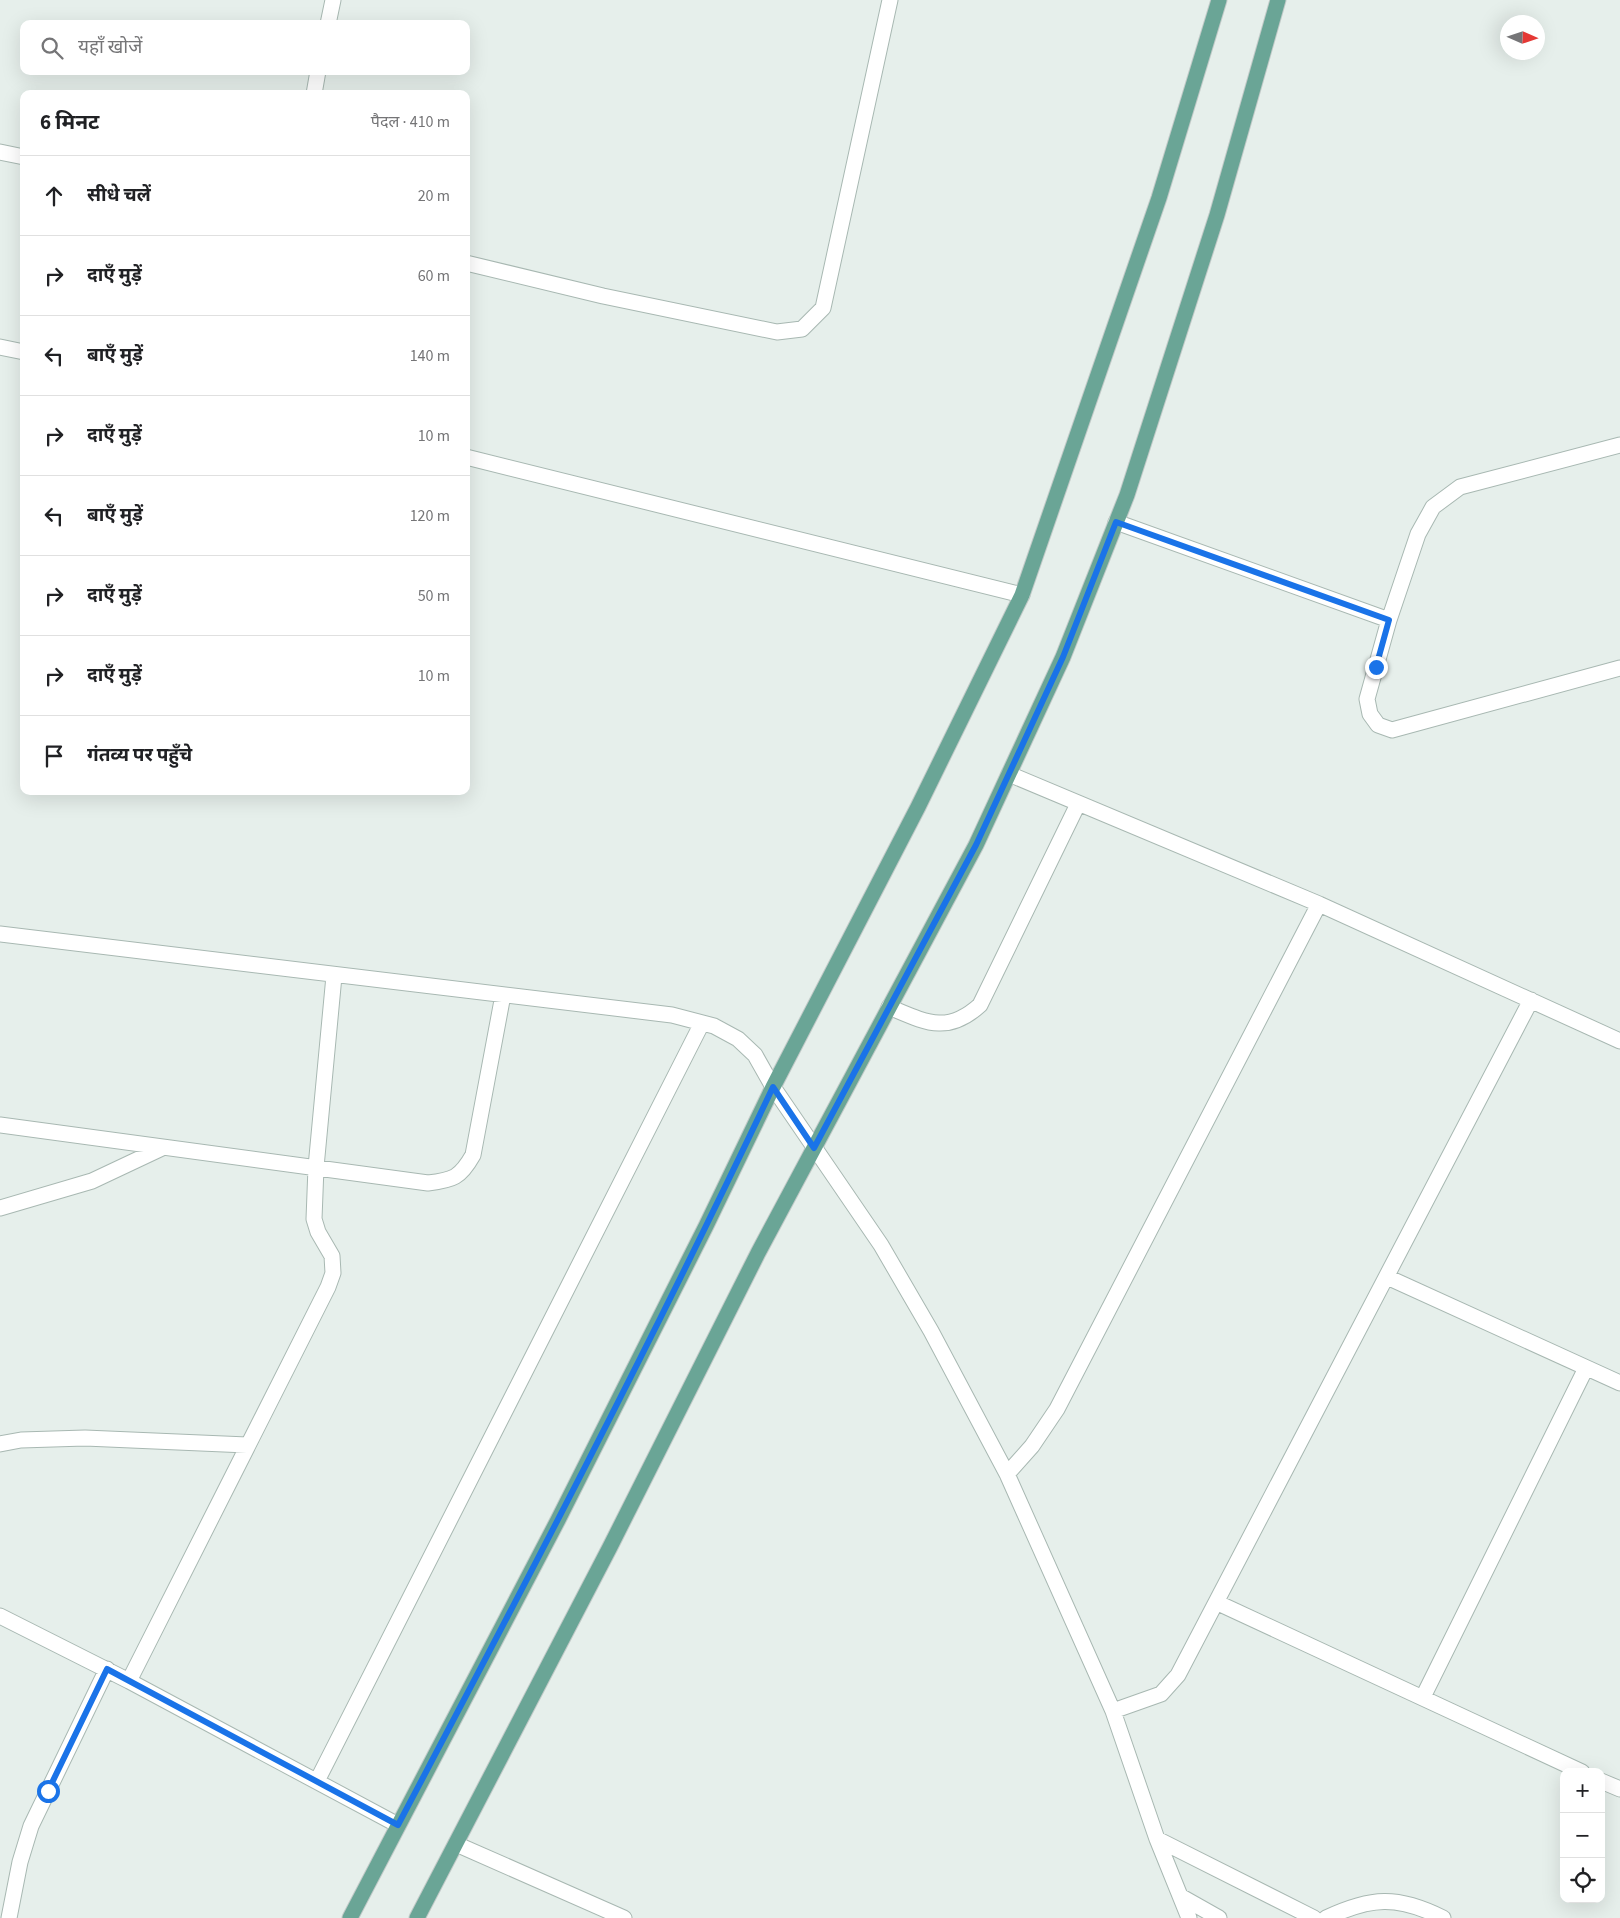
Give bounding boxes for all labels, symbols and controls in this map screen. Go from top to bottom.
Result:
north arrow [1500,15,1545,60]
search box [20,20,470,75]
icon: search [38,34,66,62]
text: यहाँ खोजें [78,34,142,61]
text: 6 मिनट [40,107,99,137]
text: पैदल · 410 m [371,111,450,133]
icon: ahead [40,182,68,210]
text: सीधे चलें [87,182,151,209]
text: 20 m [418,185,450,207]
icon: right [40,262,68,290]
text: दाएँ मुड़ें [87,262,142,289]
text: 60 m [418,265,450,287]
icon: left [40,342,68,370]
text: बाएँ मुड़ें [87,342,143,369]
text: 140 m [410,345,450,367]
icon: right [40,422,68,450]
text: दाएँ मुड़ें [87,422,142,449]
text: 10 m [418,425,450,447]
icon: left [40,502,68,530]
text: बाएँ मुड़ें [87,502,143,529]
text: 120 m [410,505,450,527]
icon: right [40,582,68,610]
text: दाएँ मुड़ें [87,582,142,609]
text: 50 m [418,585,450,607]
route end [1365,656,1388,679]
icon: right [40,662,68,690]
text: दाएँ मुड़ें [87,662,142,689]
text: 10 m [418,665,450,687]
icon: arrive [40,742,68,770]
text: गंतव्य पर पहुँचे [87,742,192,769]
map controls [1560,1768,1605,1903]
button: + [1560,1768,1605,1813]
route start [37,1780,60,1803]
button: − [1560,1813,1605,1858]
button: locate [1560,1858,1605,1903]

